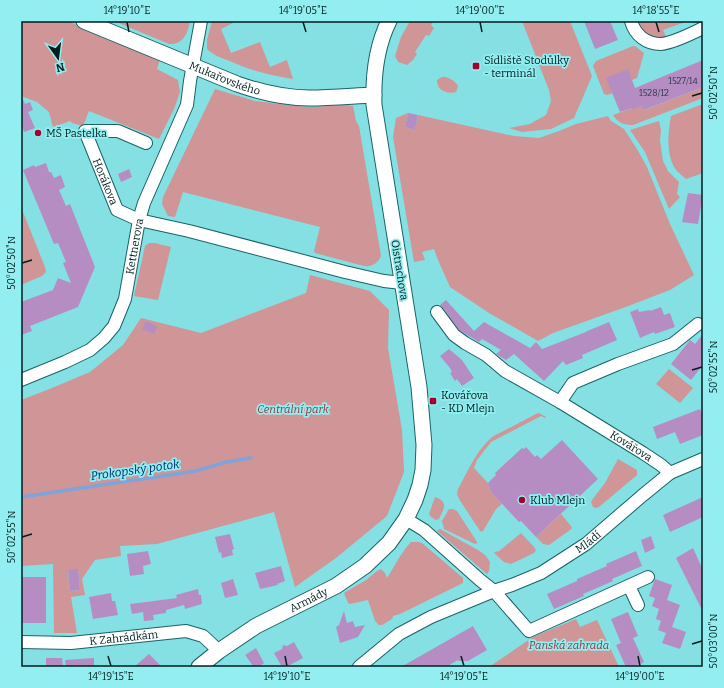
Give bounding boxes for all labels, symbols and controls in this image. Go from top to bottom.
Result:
text: 14°19'10"E [104,5,150,17]
text: 14°19'05"E [279,5,327,17]
text: 14°19'00"E [455,5,505,17]
text: 14°18'55"E [633,5,679,17]
north arrow [38,38,78,78]
place label: Sídliště Stodůlky - terminál [484,54,569,80]
street label: Mukařovského [187,59,262,98]
text: N [54,60,66,75]
marker: Sídliště Stodůlky - terminál [471,61,481,71]
text: 50°02'50"N [708,66,720,120]
house number: 1527/14 [668,76,698,86]
house number: 1528/12 [639,88,669,98]
place label: MŠ Pastelka [46,126,107,140]
marker: MŠ Pastelka [33,128,43,138]
street label: Horákova [90,157,120,207]
street label: Kettnerova [123,217,146,275]
text: 50°02'50"N [6,236,18,290]
street label: Oistrachova [388,239,411,301]
text: 50°02'55"N [708,341,720,393]
place label: Kovářova - KD Mlejn [441,389,495,415]
marker: Kovářova - KD Mlejn [428,396,438,406]
park label: Centrální park [257,403,330,416]
street label: Kovářova [607,428,655,464]
water label: Prokopský potok [90,457,181,483]
place label: Klub Mlejn [530,494,585,507]
marker: Klub Mlejn [517,495,527,505]
text: 50°02'55"N [6,511,18,563]
street label: Mládí [573,528,604,556]
street label: Armády [287,585,330,615]
text: 50°03'00"N [708,614,720,668]
street label: K Zahrádkám [89,628,159,648]
park label: Panská zahrada [529,639,609,652]
text: 14°19'15"E [88,671,134,683]
text: 14°19'10"E [264,671,310,683]
text: 14°19'05"E [440,671,488,683]
text: 14°19'00"E [615,671,665,683]

